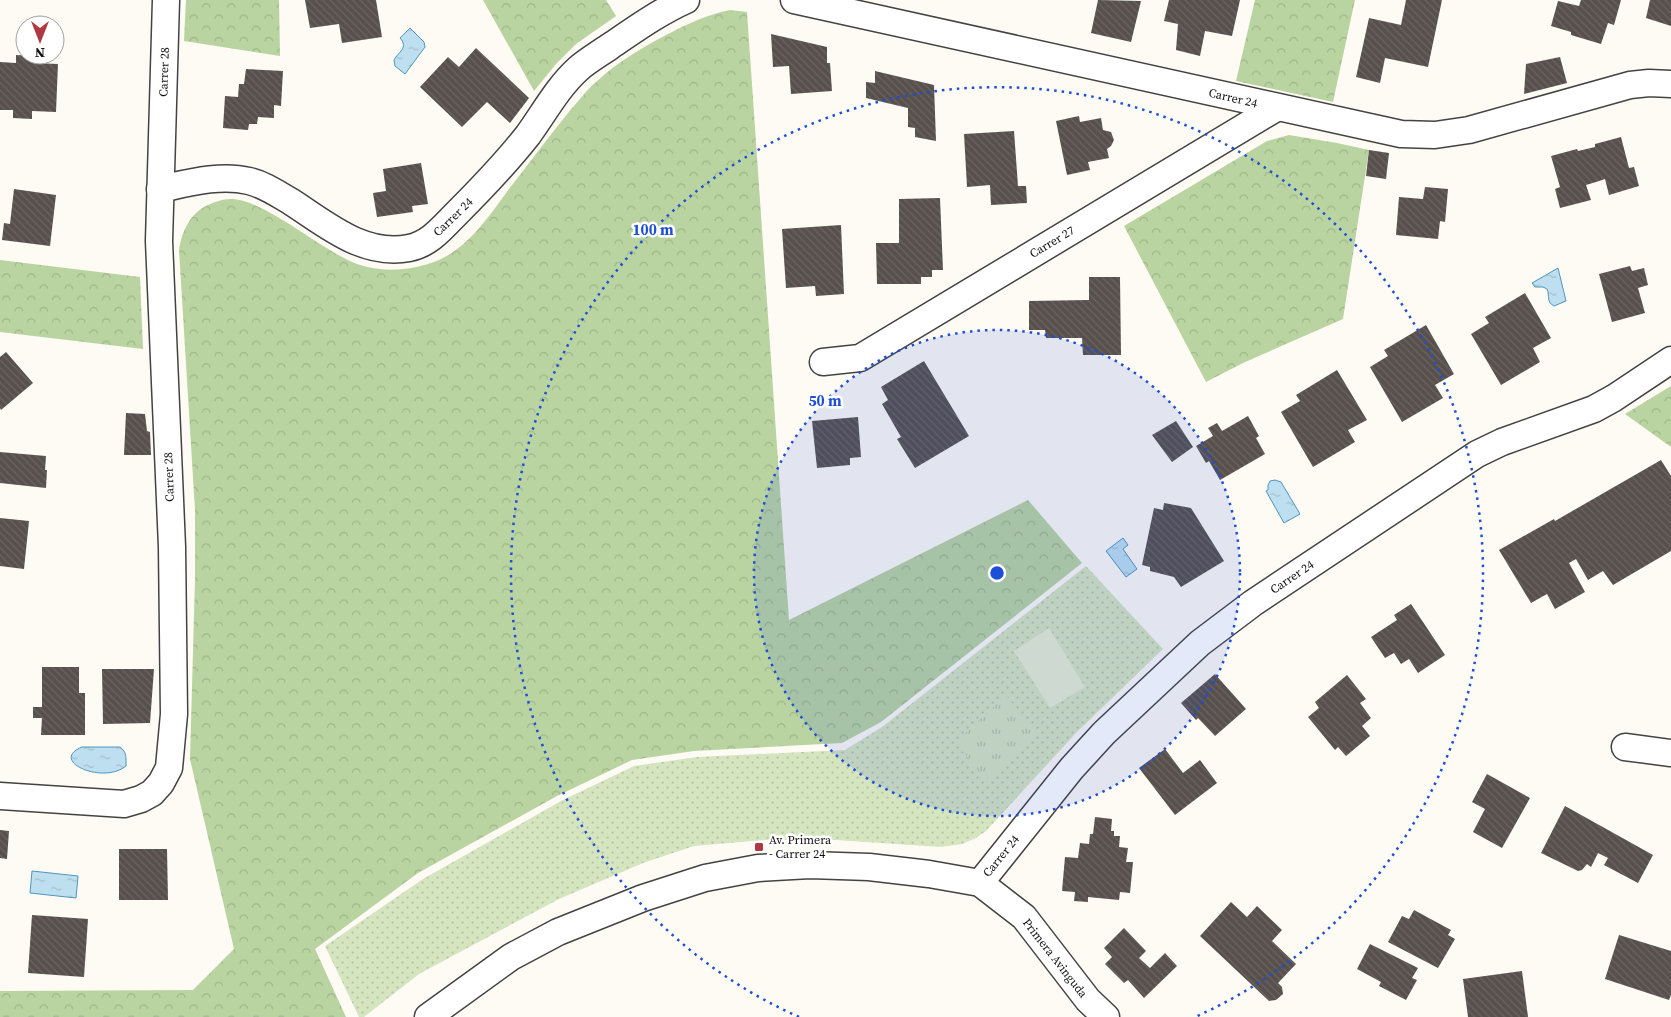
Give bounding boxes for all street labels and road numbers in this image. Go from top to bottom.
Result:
street label: Carrer 28 [155,47,173,97]
street label: Carrer 24 [1207,85,1259,111]
street label: Carrer 24 [430,194,476,240]
street label: Carrer 27 [1027,222,1077,262]
street label: Carrer 28 [160,452,178,502]
street label: Carrer 24 [1267,556,1317,598]
street label: Carrer 24 [979,832,1023,880]
street label: Primera Avinguda [1019,915,1092,1002]

